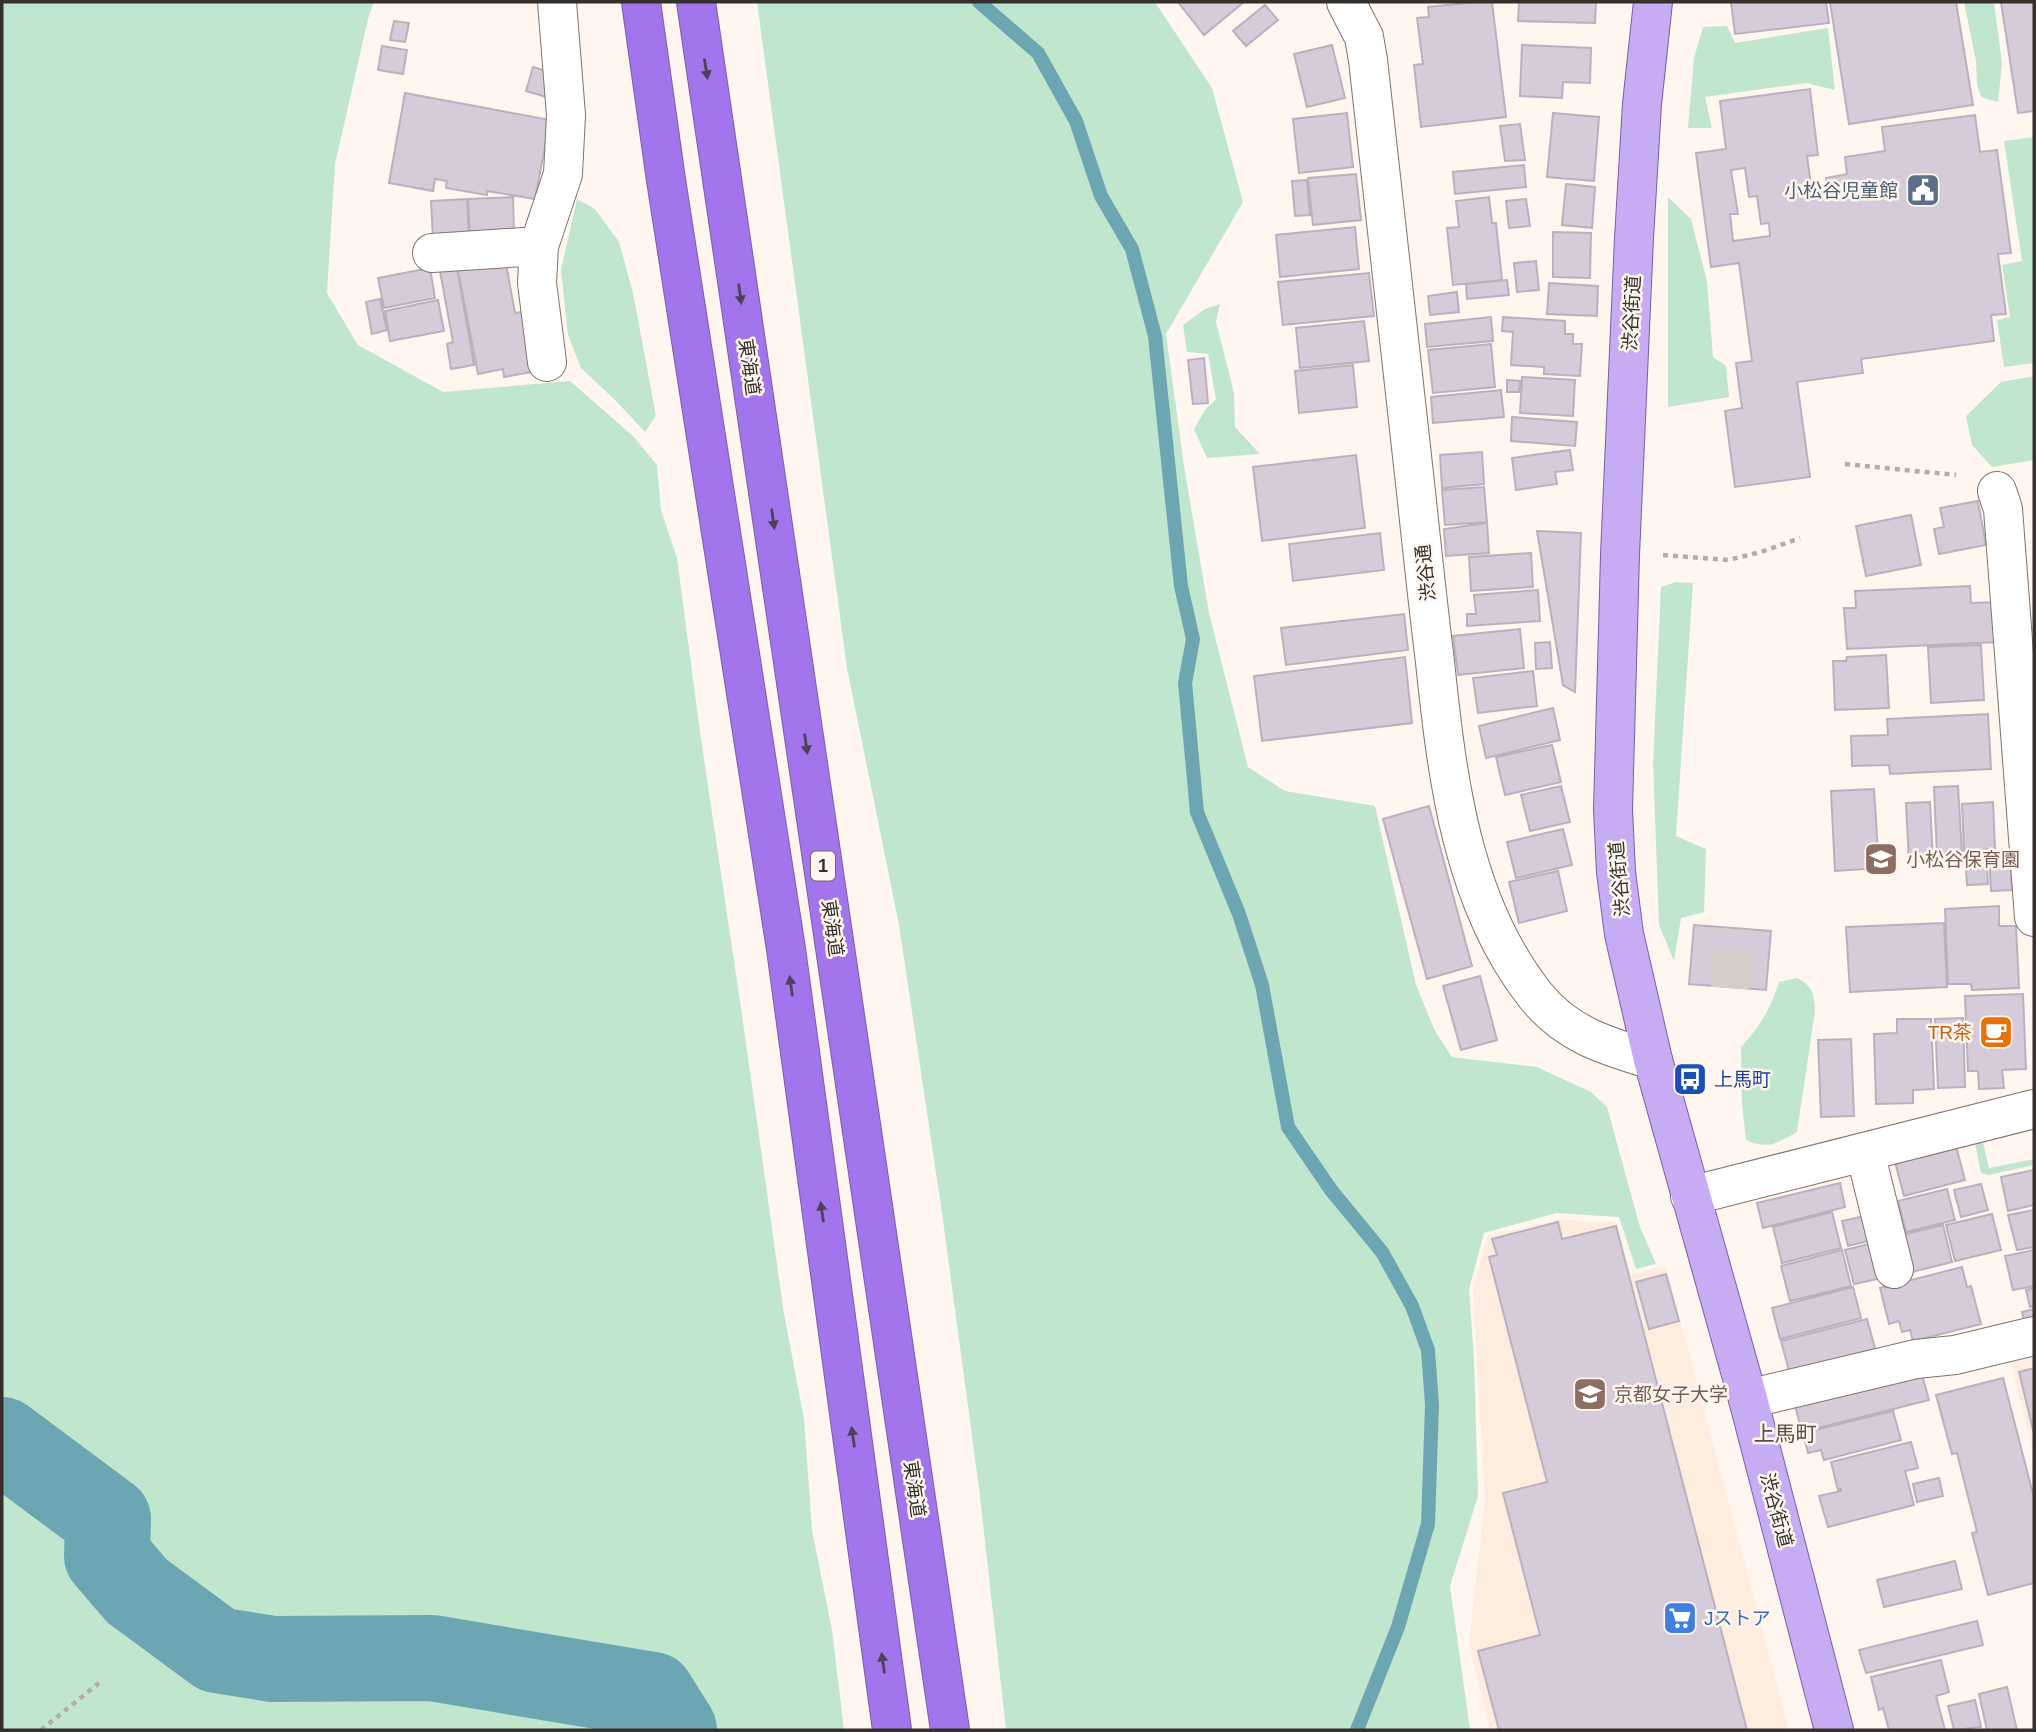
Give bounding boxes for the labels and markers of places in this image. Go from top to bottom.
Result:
public building icon: 小松谷児童館 [1904,171,1942,209]
place label: 小松谷児童館 [1784,180,1898,201]
school or university icon: 小松谷保育園 [1862,840,1900,878]
place label: 小松谷保育園 [1906,849,2020,870]
cafe icon: TR茶 [1977,1013,2015,1051]
place label: TR茶 [1928,1022,1972,1043]
bus stop icon: 上馬町 [1671,1060,1709,1098]
place label: 上馬町 [1714,1069,1771,1090]
school or university icon: 京都女子大学 [1571,1375,1609,1413]
place label: 京都女子大学 [1614,1384,1728,1405]
supermarket icon: Jストア [1661,1599,1699,1637]
place label: Jストア [1704,1608,1771,1629]

